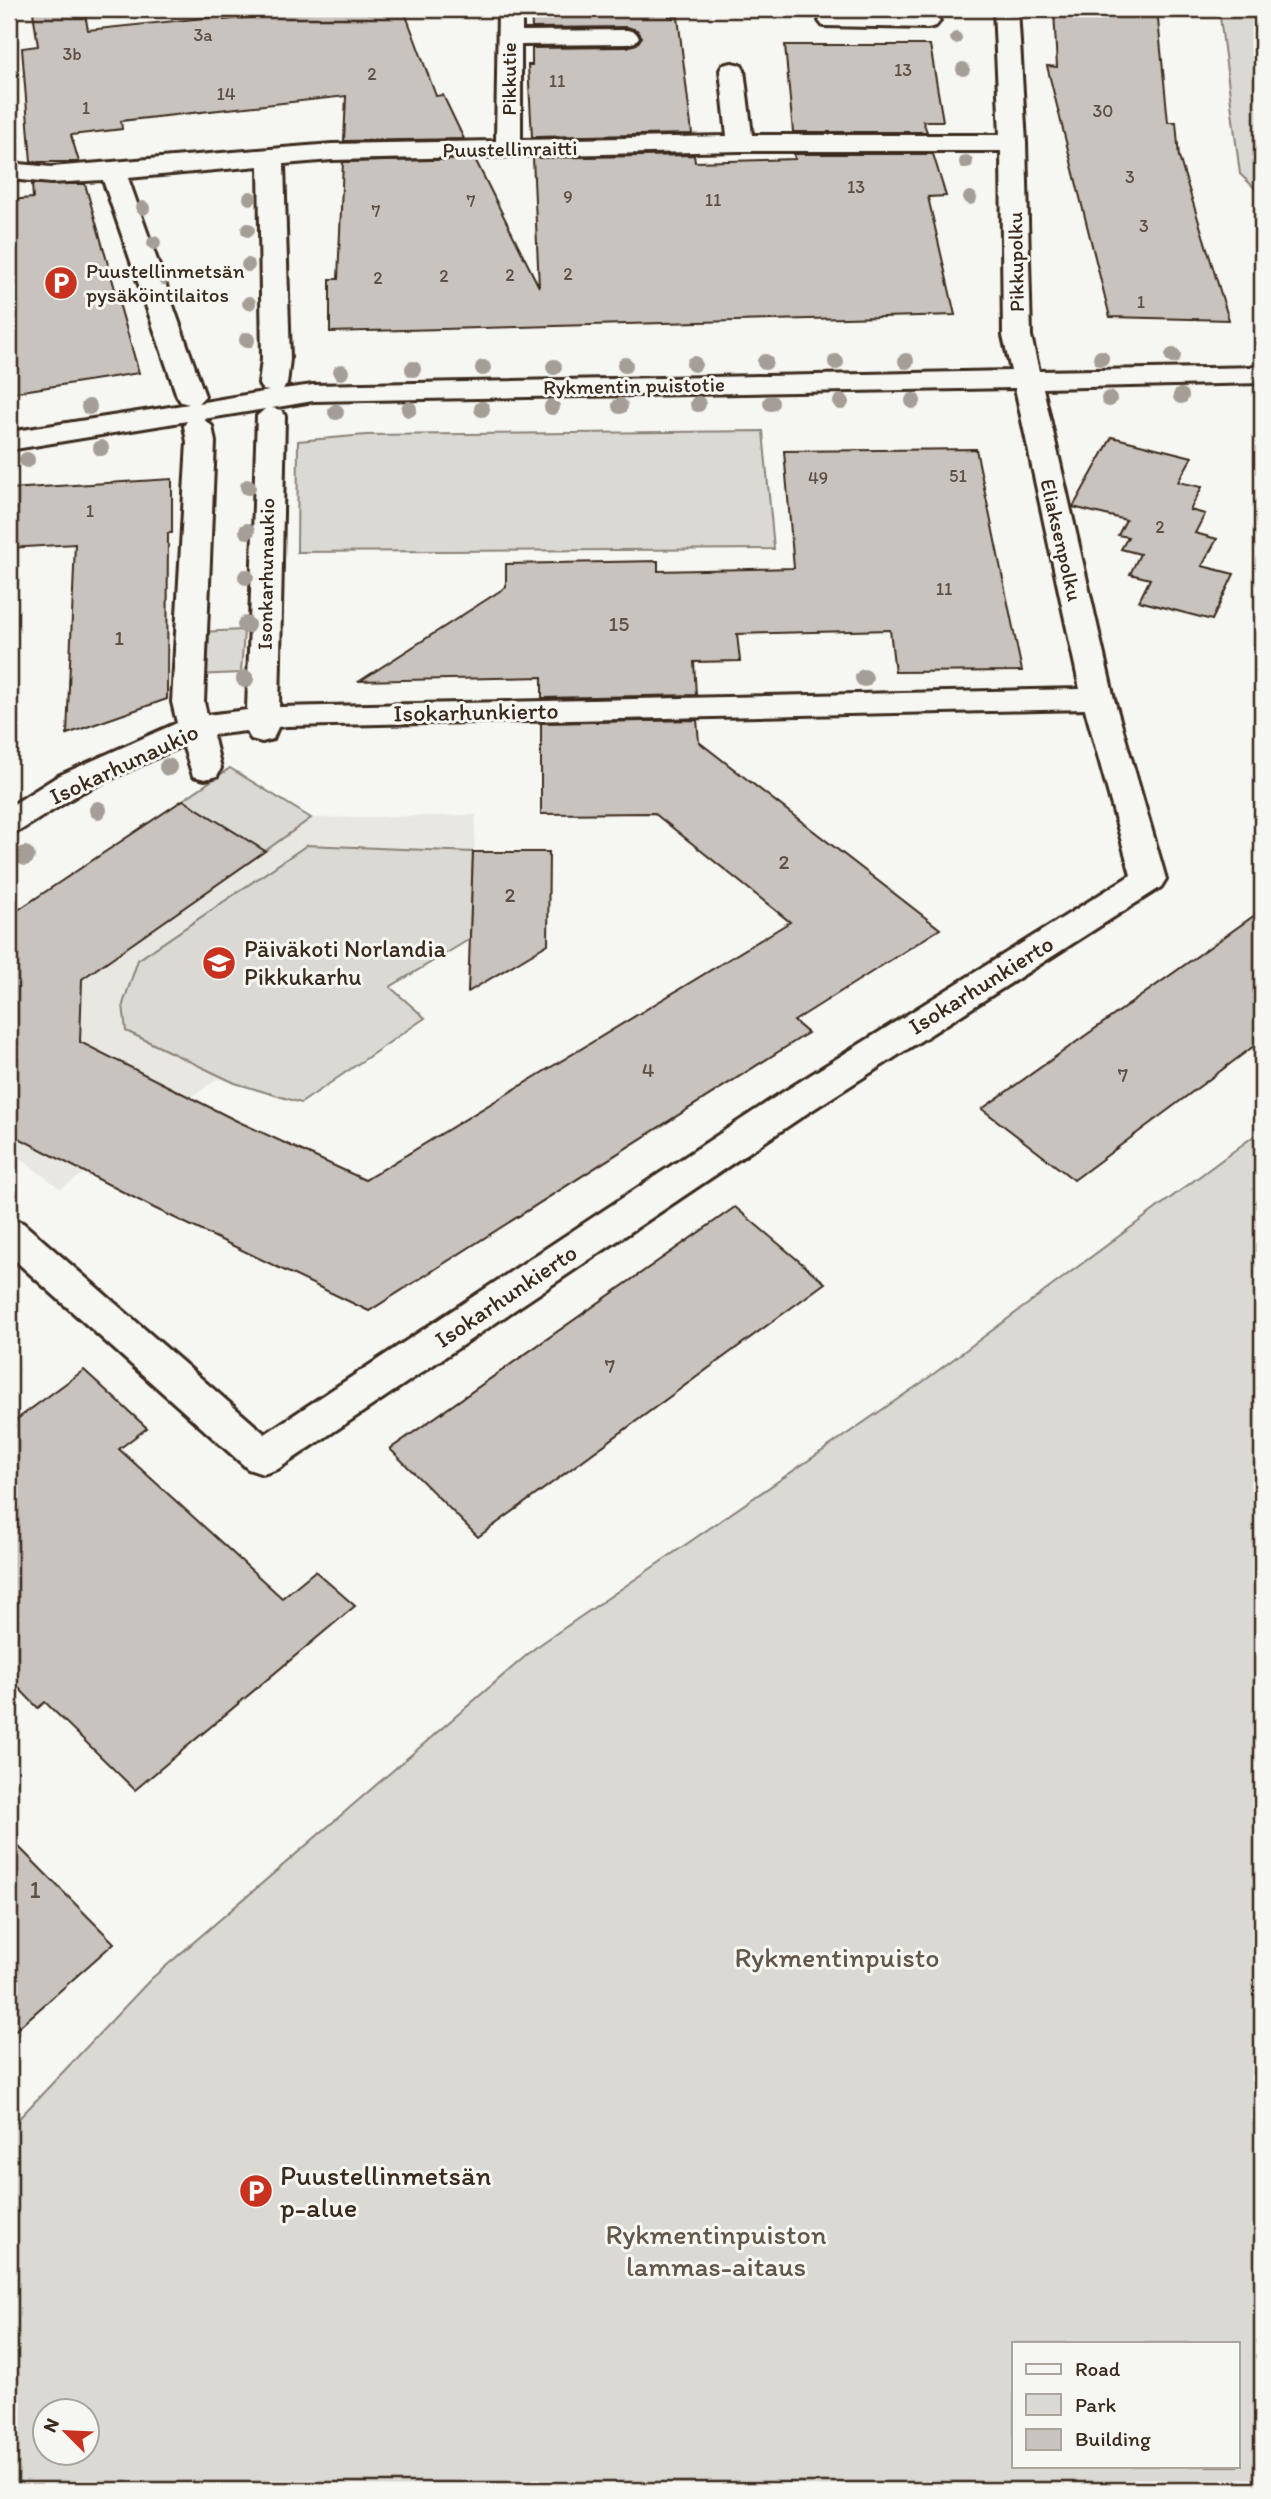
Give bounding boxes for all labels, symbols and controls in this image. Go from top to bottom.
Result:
house number: 3a [193,24,213,46]
street label: Pikkutie [496,42,521,116]
house number: 3b [62,43,82,65]
house number: 13 [894,59,912,81]
house number: 2 [367,63,377,85]
house number: 11 [549,70,565,92]
house number: 14 [216,83,236,105]
house number: 1 [82,97,90,119]
house number: 30 [1093,100,1113,122]
street label: Puustellinraitti [442,135,578,162]
house number: 3 [1125,166,1135,188]
house number: 13 [847,176,865,198]
house number: 9 [563,186,573,208]
house number: 11 [705,189,721,211]
house number: 7 [467,190,476,212]
house number: 7 [372,200,381,222]
street label: Pikkupolku [1002,211,1029,312]
house number: 3 [1139,215,1149,237]
place label: Puustellinmetsän pysäköintilaitos [86,258,245,307]
house number: 2 [563,263,573,285]
parking icon: Puustellinmetsän pysäköintilaitos [42,264,80,302]
house number: 2 [505,264,515,286]
house number: 2 [439,265,449,287]
house number: 2 [373,267,383,289]
house number: 1 [1137,291,1145,313]
street label: Rykmentin puistotie [543,371,725,400]
house number: 51 [949,465,967,487]
house number: 49 [808,467,828,489]
street label: Eliaksenpolku [1035,476,1088,603]
street label: Isonkarhunaukio [252,498,279,650]
house number: 1 [86,500,94,522]
house number: 2 [1155,516,1165,538]
house number: 11 [936,578,952,600]
house number: 15 [609,611,629,636]
house number: 1 [114,625,124,650]
street label: Isokarhunkierto [393,696,559,727]
street label: Isokarhunaukio [45,716,203,811]
house number: 2 [778,849,790,874]
house number: 2 [504,882,516,907]
street label: Isokarhunkierto [903,929,1058,1041]
place label: Päiväkoti Norlandia Pikkukarhu [244,934,447,991]
school or university icon: Päiväkoti Norlandia Pikkukarhu [200,944,238,982]
house number: 4 [642,1057,655,1082]
house number: 7 [1118,1062,1128,1087]
street label: Isokarhunkierto [429,1237,582,1354]
house number: 7 [605,1353,615,1378]
house number: 1 [29,1875,41,1904]
park label: Rykmentinpuisto [734,1940,940,1974]
place label: Puustellinmetsän p-alue [280,2158,492,2224]
parking icon: Puustellinmetsän p-alue [237,2172,275,2210]
park label: Rykmentinpuiston lammas-aitaus [606,2217,827,2283]
legend [1012,2342,1240,2468]
text: Road [1075,2356,1121,2381]
text: Park [1075,2392,1117,2417]
north arrow [32,2398,102,2468]
text: N [38,2415,64,2436]
text: Building [1075,2426,1151,2451]

